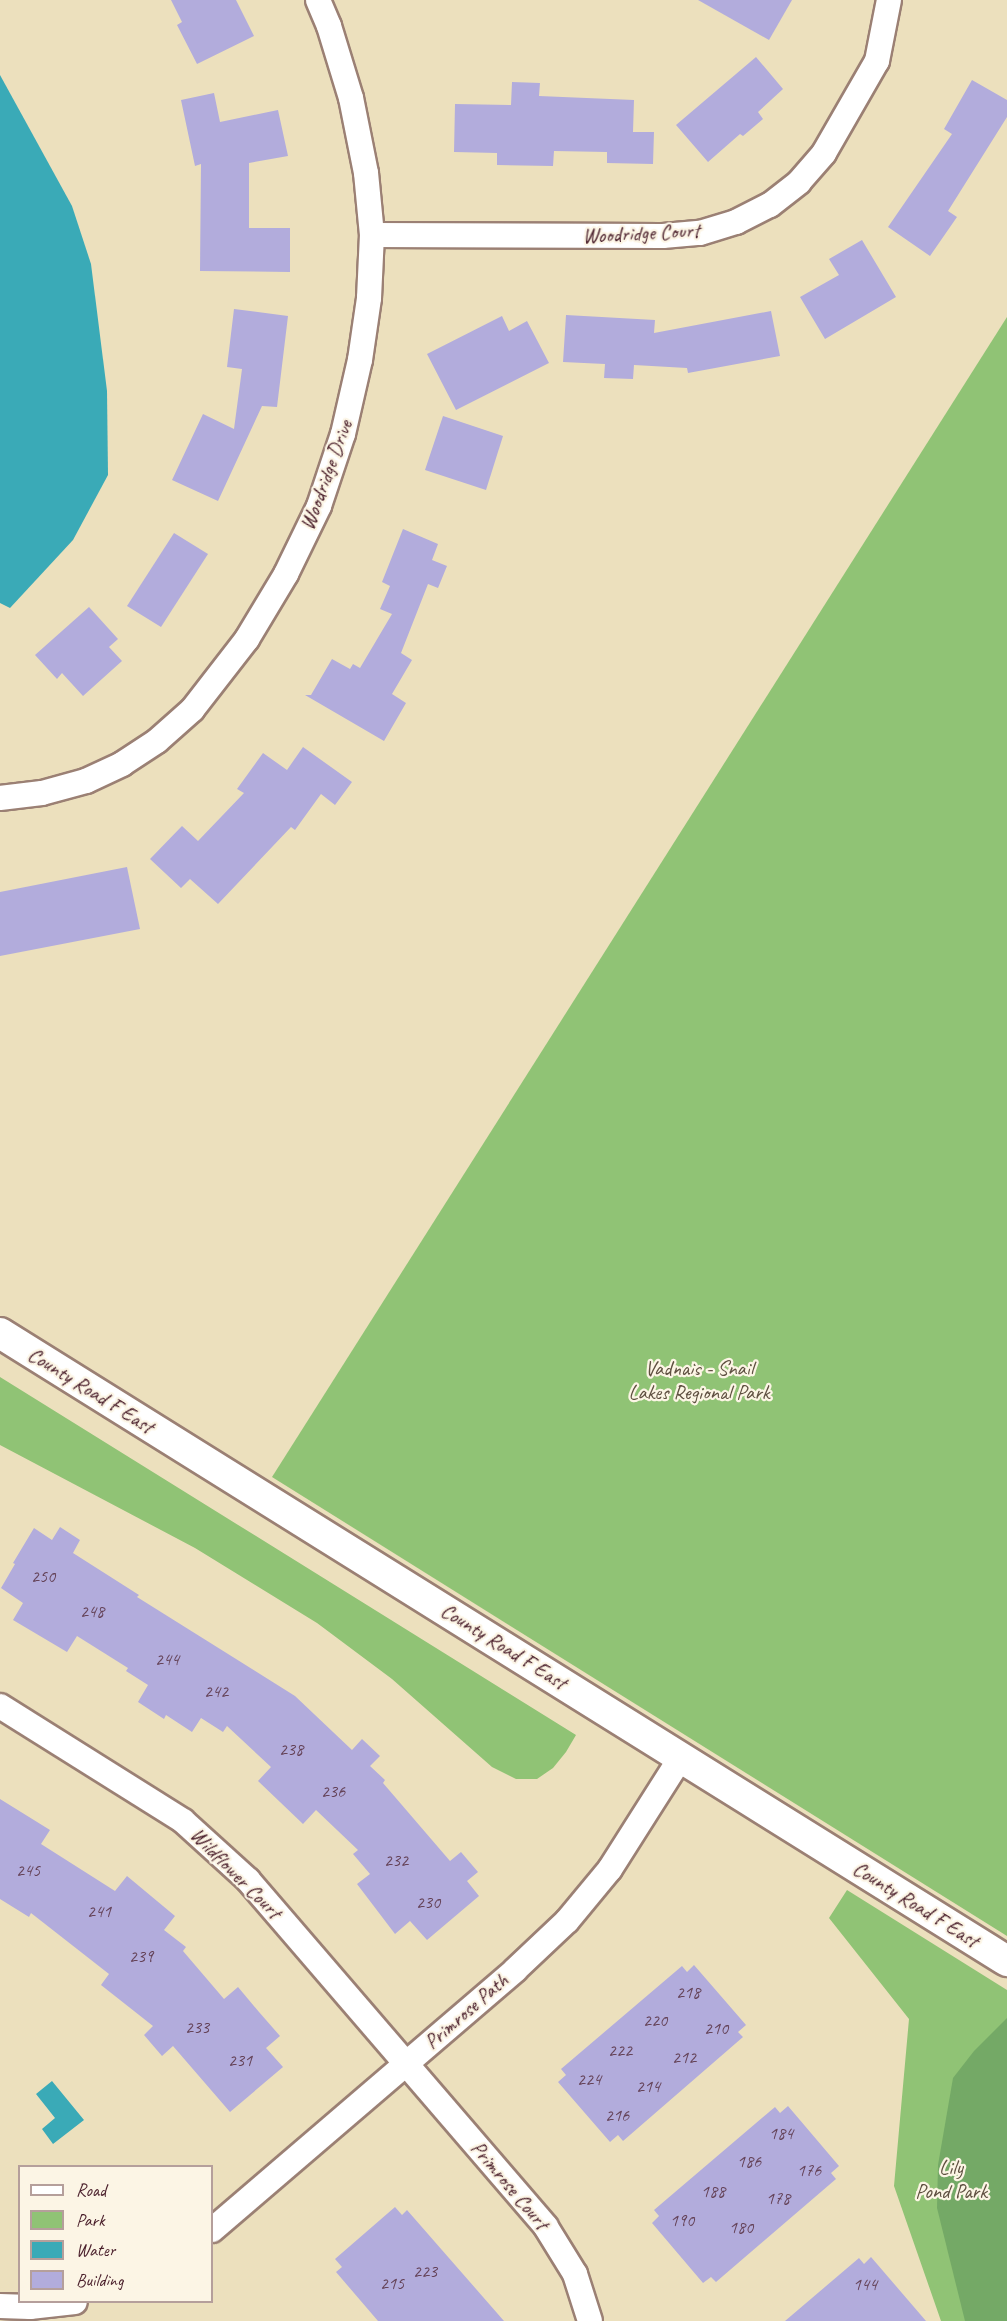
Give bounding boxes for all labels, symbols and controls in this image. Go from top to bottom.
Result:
street label: Woodridge Court [582,217,700,249]
street label: Woodridge Drive [294,417,358,533]
street label: County Road F East [24,1341,158,1439]
park label: Vadnais - Snail Lakes Regional Park [628,1355,770,1405]
house number: 250 [31,1565,55,1587]
street label: County Road F East [437,1597,571,1695]
house number: 248 [80,1600,104,1622]
house number: 244 [155,1648,179,1670]
house number: 242 [204,1680,228,1702]
house number: 238 [279,1738,303,1760]
house number: 236 [321,1780,345,1802]
street label: Wildflower Court [185,1822,287,1924]
house number: 232 [384,1849,408,1871]
street label: County Road F East [849,1855,983,1953]
house number: 245 [16,1859,40,1881]
house number: 230 [416,1891,440,1913]
house number: 241 [87,1900,111,1922]
house number: 239 [129,1945,153,1967]
street label: Primrose Path [419,1968,513,2054]
house number: 218 [676,1981,700,2003]
house number: 220 [643,2009,667,2031]
house number: 233 [185,2016,209,2038]
house number: 210 [704,2017,728,2039]
house number: 222 [608,2039,632,2061]
house number: 212 [672,2046,696,2068]
house number: 231 [228,2049,252,2071]
house number: 224 [577,2068,601,2090]
house number: 214 [636,2075,660,2097]
house number: 216 [605,2104,629,2126]
house number: 184 [769,2122,793,2144]
street label: Primrose Court [466,2136,554,2234]
house number: 186 [737,2150,761,2172]
park label: Lily Pond Park [915,2154,987,2204]
house number: 176 [797,2159,821,2181]
legend [18,2165,213,2303]
text: Road [76,2179,106,2201]
house number: 188 [701,2180,725,2202]
house number: 178 [766,2187,790,2209]
text: Park [76,2209,105,2231]
house number: 190 [670,2209,694,2231]
house number: 180 [729,2216,753,2238]
text: Water [76,2239,115,2261]
house number: 223 [413,2260,437,2282]
text: Building [76,2269,123,2291]
house number: 215 [380,2272,404,2294]
house number: 144 [853,2273,877,2295]

